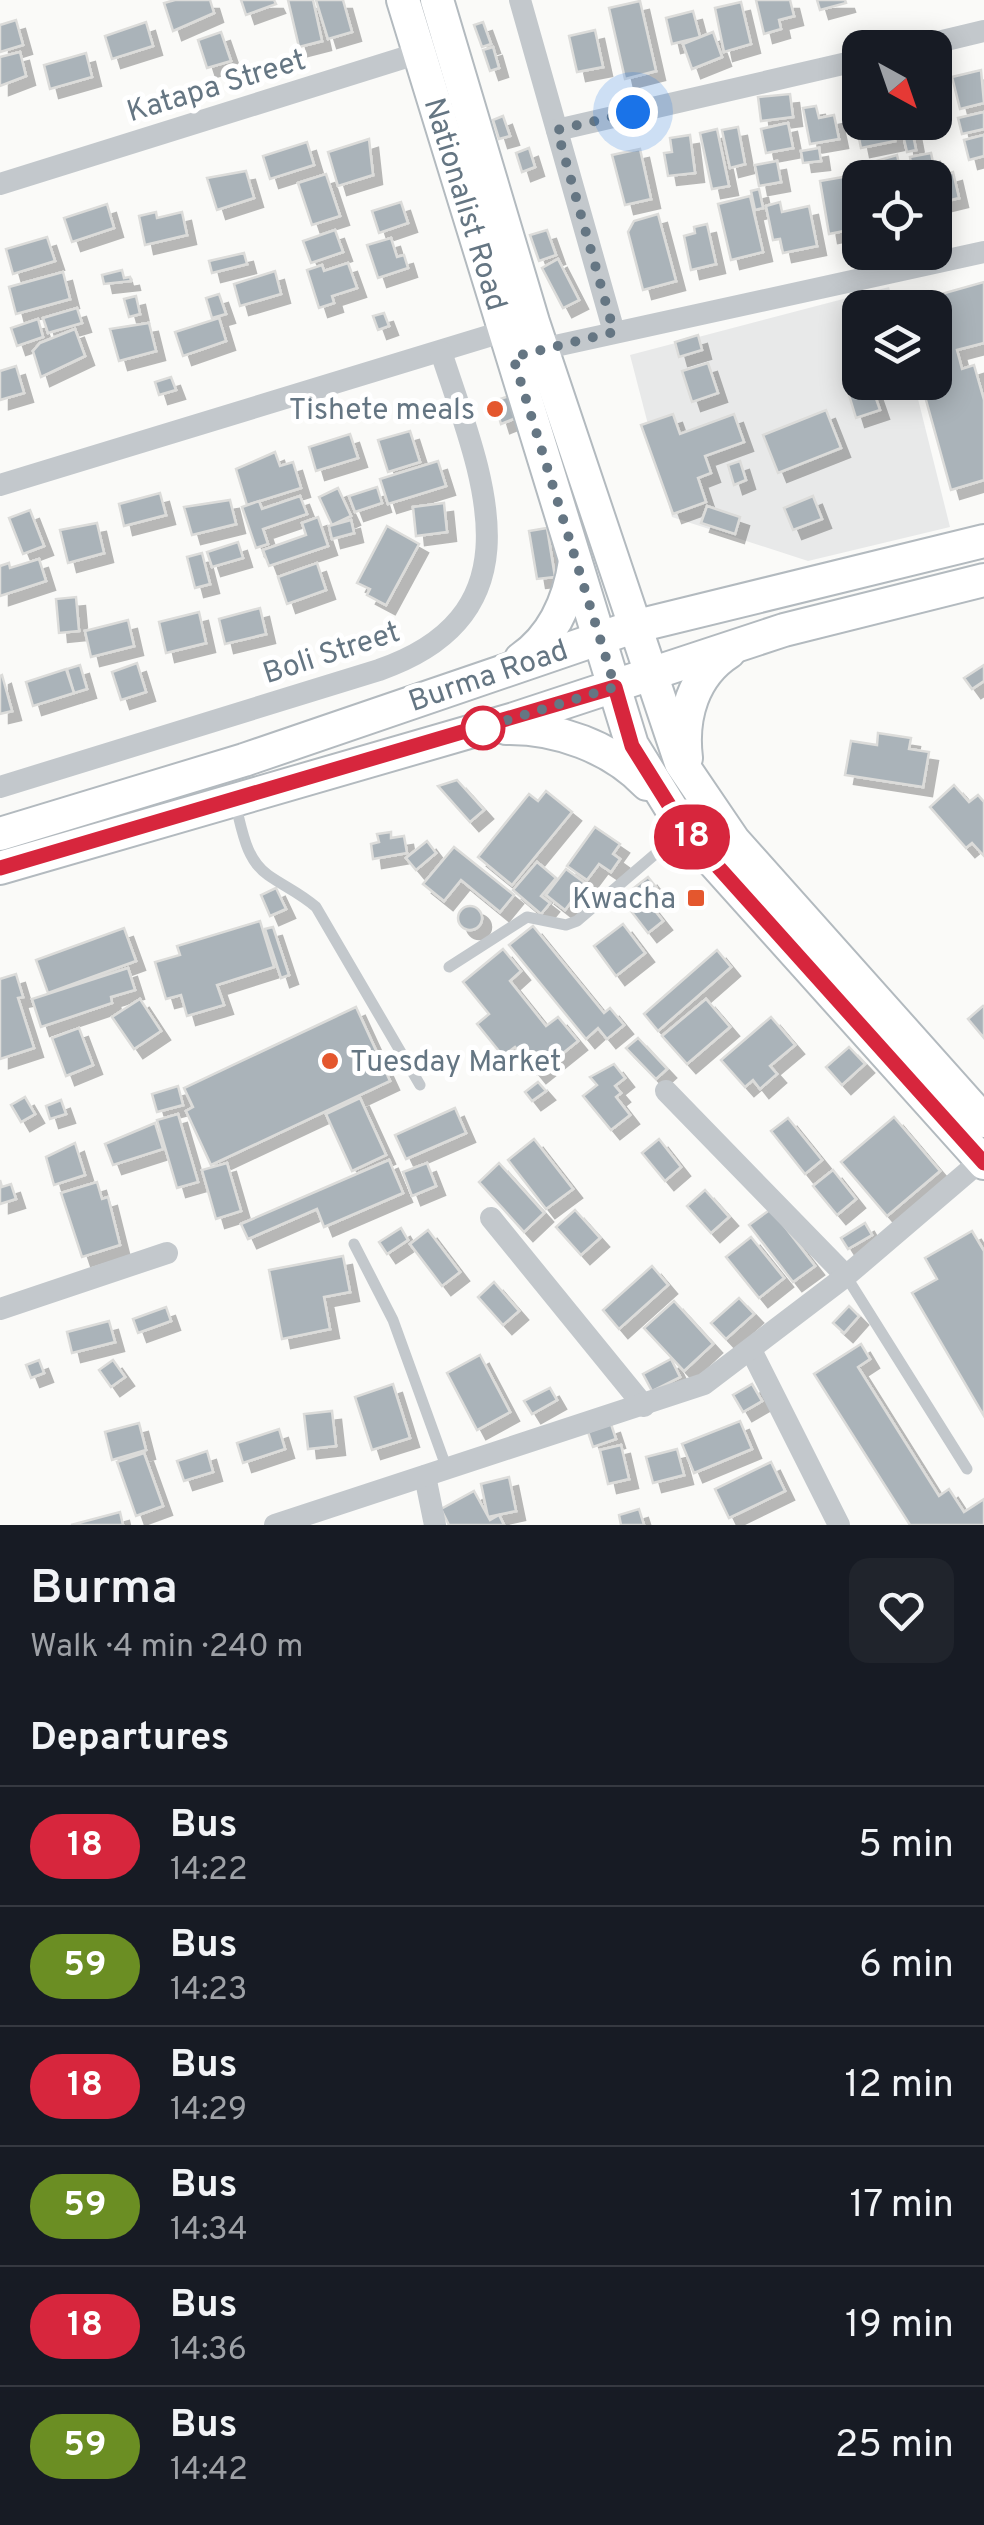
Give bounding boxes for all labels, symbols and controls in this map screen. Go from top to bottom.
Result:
north arrow [842,30,952,140]
map controls [842,30,952,400]
street label: Katapa Street [123,43,310,132]
your location [608,87,658,137]
street label: Nationalist Road [414,94,514,316]
button: locate [842,160,952,270]
button: layers [842,290,952,400]
place label: Tishete meals [289,393,475,430]
marker: Tishete meals [484,398,506,420]
street label: Boli Street [259,615,405,694]
street label: Burma Road [404,633,573,722]
unlabelled marker [462,707,504,749]
line badge: 18 [647,804,737,870]
text: 18 [674,815,710,859]
place label: Kwacha [572,882,676,919]
marker: Kwacha [685,887,707,909]
place label: Tuesday Market [350,1045,561,1082]
marker: Tuesday Market [319,1050,341,1072]
button: heart [849,1558,954,1663]
text: Burma [30,1560,178,1620]
text: Walk · 4 min · 240 m [30,1628,303,1668]
text: Departures [30,1715,230,1764]
text: Bus [170,1802,237,1851]
text: 5 min [858,1822,954,1871]
text: 18 [67,1824,103,1868]
text: 14:22 [170,1851,248,1891]
text: Bus [170,1922,237,1971]
text: 6 min [859,1942,954,1991]
text: 59 [64,1944,106,1988]
text: 14:23 [170,1971,247,2011]
text: Bus [170,2042,237,2091]
text: 12 min [844,2062,954,2111]
text: 18 [67,2064,103,2108]
text: 14:29 [170,2091,247,2131]
text: Bus [170,2162,237,2211]
text: 17 min [849,2182,954,2231]
text: 59 [64,2184,106,2228]
text: 14:34 [170,2211,248,2251]
text: Bus [170,2282,237,2331]
text: 19 min [845,2302,954,2351]
text: 18 [67,2304,103,2348]
text: 14:36 [170,2331,247,2371]
text: Bus [170,2402,237,2451]
text: 25 min [835,2422,954,2471]
text: 59 [64,2424,106,2468]
text: 14:42 [170,2451,248,2491]

